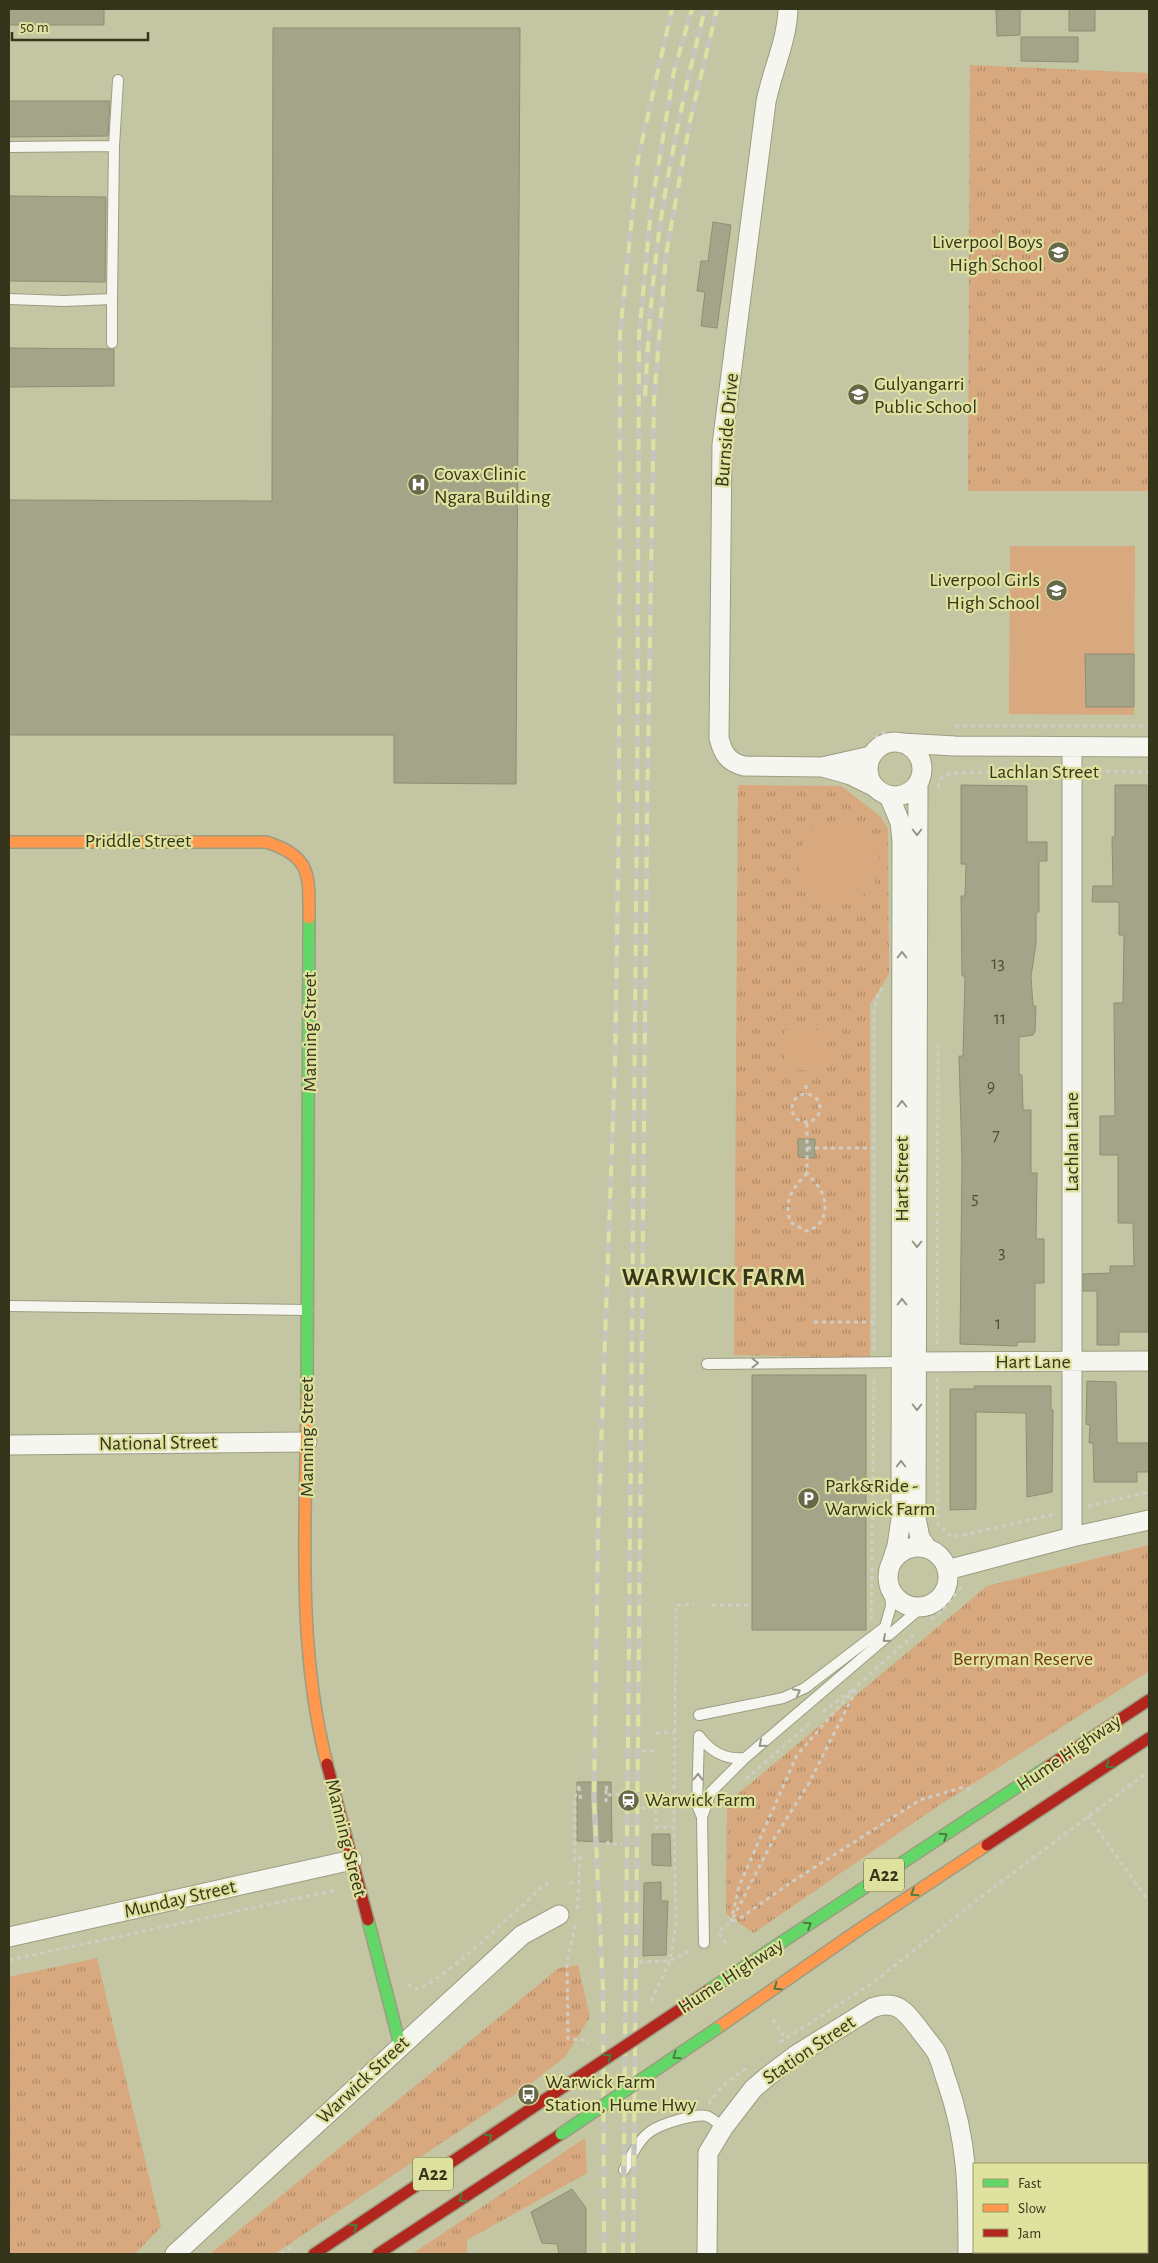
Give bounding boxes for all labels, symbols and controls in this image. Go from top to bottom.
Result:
scale bar [12,10,149,42]
text: 50 m [20,20,49,35]
place label: Liverpool Boys High School [932,232,1043,275]
school or university icon: Liverpool Boys High School [1047,241,1071,265]
street label: Burnside Drive [712,372,742,488]
place label: Gulyangarri Public School [874,374,977,417]
school or university icon: Gulyangarri Public School [846,383,870,407]
place label: Covax Clinic Ngara Building [434,464,551,507]
hospital icon: Covax Clinic Ngara Building [406,473,430,497]
place label: Liverpool Girls High School [929,570,1040,613]
school or university icon: Liverpool Girls High School [1044,579,1068,603]
street label: Lachlan Street [989,762,1100,782]
one-way arrow [911,829,922,837]
street label: Priddle Street [85,831,192,851]
one-way arrow [897,951,907,959]
house number: 13 [991,955,1005,973]
street label: Manning Street [300,971,320,1092]
house number: 11 [994,1010,1006,1028]
house number: 9 [987,1078,995,1096]
street label: Lachlan Lane [1062,1092,1082,1192]
one-way arrow [897,1100,907,1108]
house number: 7 [992,1127,1000,1145]
street label: Hart Street [892,1136,912,1222]
house number: 5 [971,1190,979,1208]
one-way arrow [912,1240,922,1248]
house number: 3 [998,1244,1006,1262]
district label: WARWICK FARM [622,1265,806,1290]
one-way arrow [897,1297,907,1305]
house number: 1 [995,1315,1001,1333]
street label: Hart Lane [995,1352,1071,1372]
one-way arrow [752,1358,760,1368]
street label: Manning Street [297,1376,317,1497]
one-way arrow [912,1403,922,1411]
street label: National Street [99,1432,218,1454]
one-way arrow [896,1460,906,1468]
place label: Park&Ride - Warwick Farm [825,1476,936,1519]
parking icon: Park&Ride - Warwick Farm [797,1486,821,1510]
one-way arrow [883,1633,892,1642]
park label: Berryman Reserve [953,1649,1093,1669]
one-way arrow [792,1688,801,1698]
street label: Hume Highway [1013,1711,1125,1795]
one-way arrow [759,1738,768,1747]
one-way arrow [1105,1759,1114,1768]
one-way arrow [693,1773,703,1781]
street label: Manning Street [322,1777,370,1899]
station icon: Warwick Farm [617,1788,641,1812]
place label: Warwick Farm [645,1790,756,1810]
one-way arrow [939,1832,948,1842]
road number: A22 [864,1858,904,1892]
street label: Munday Street [122,1876,238,1922]
one-way arrow [911,1887,920,1896]
one-way arrow [803,1922,812,1931]
street label: Hume Highway [675,1934,788,2017]
one-way arrow [773,1981,783,1990]
street label: Station Street [759,2012,859,2088]
street label: Warwick Street [313,2032,413,2128]
one-way arrow [672,2050,681,2060]
one-way arrow [603,2054,612,2063]
place label: Warwick Farm Station, Hume Hwy [545,2072,697,2115]
bus stop icon: Warwick Farm Station, Hume Hwy [517,2082,541,2106]
one-way arrow [484,2134,493,2143]
road number: A22 [413,2158,453,2190]
legend [973,2163,1148,2253]
text: Fast [1018,2176,1042,2191]
one-way arrow [458,2193,468,2202]
text: Slow [1018,2201,1046,2216]
one-way arrow [348,2224,358,2233]
text: Jam [1018,2226,1041,2241]

